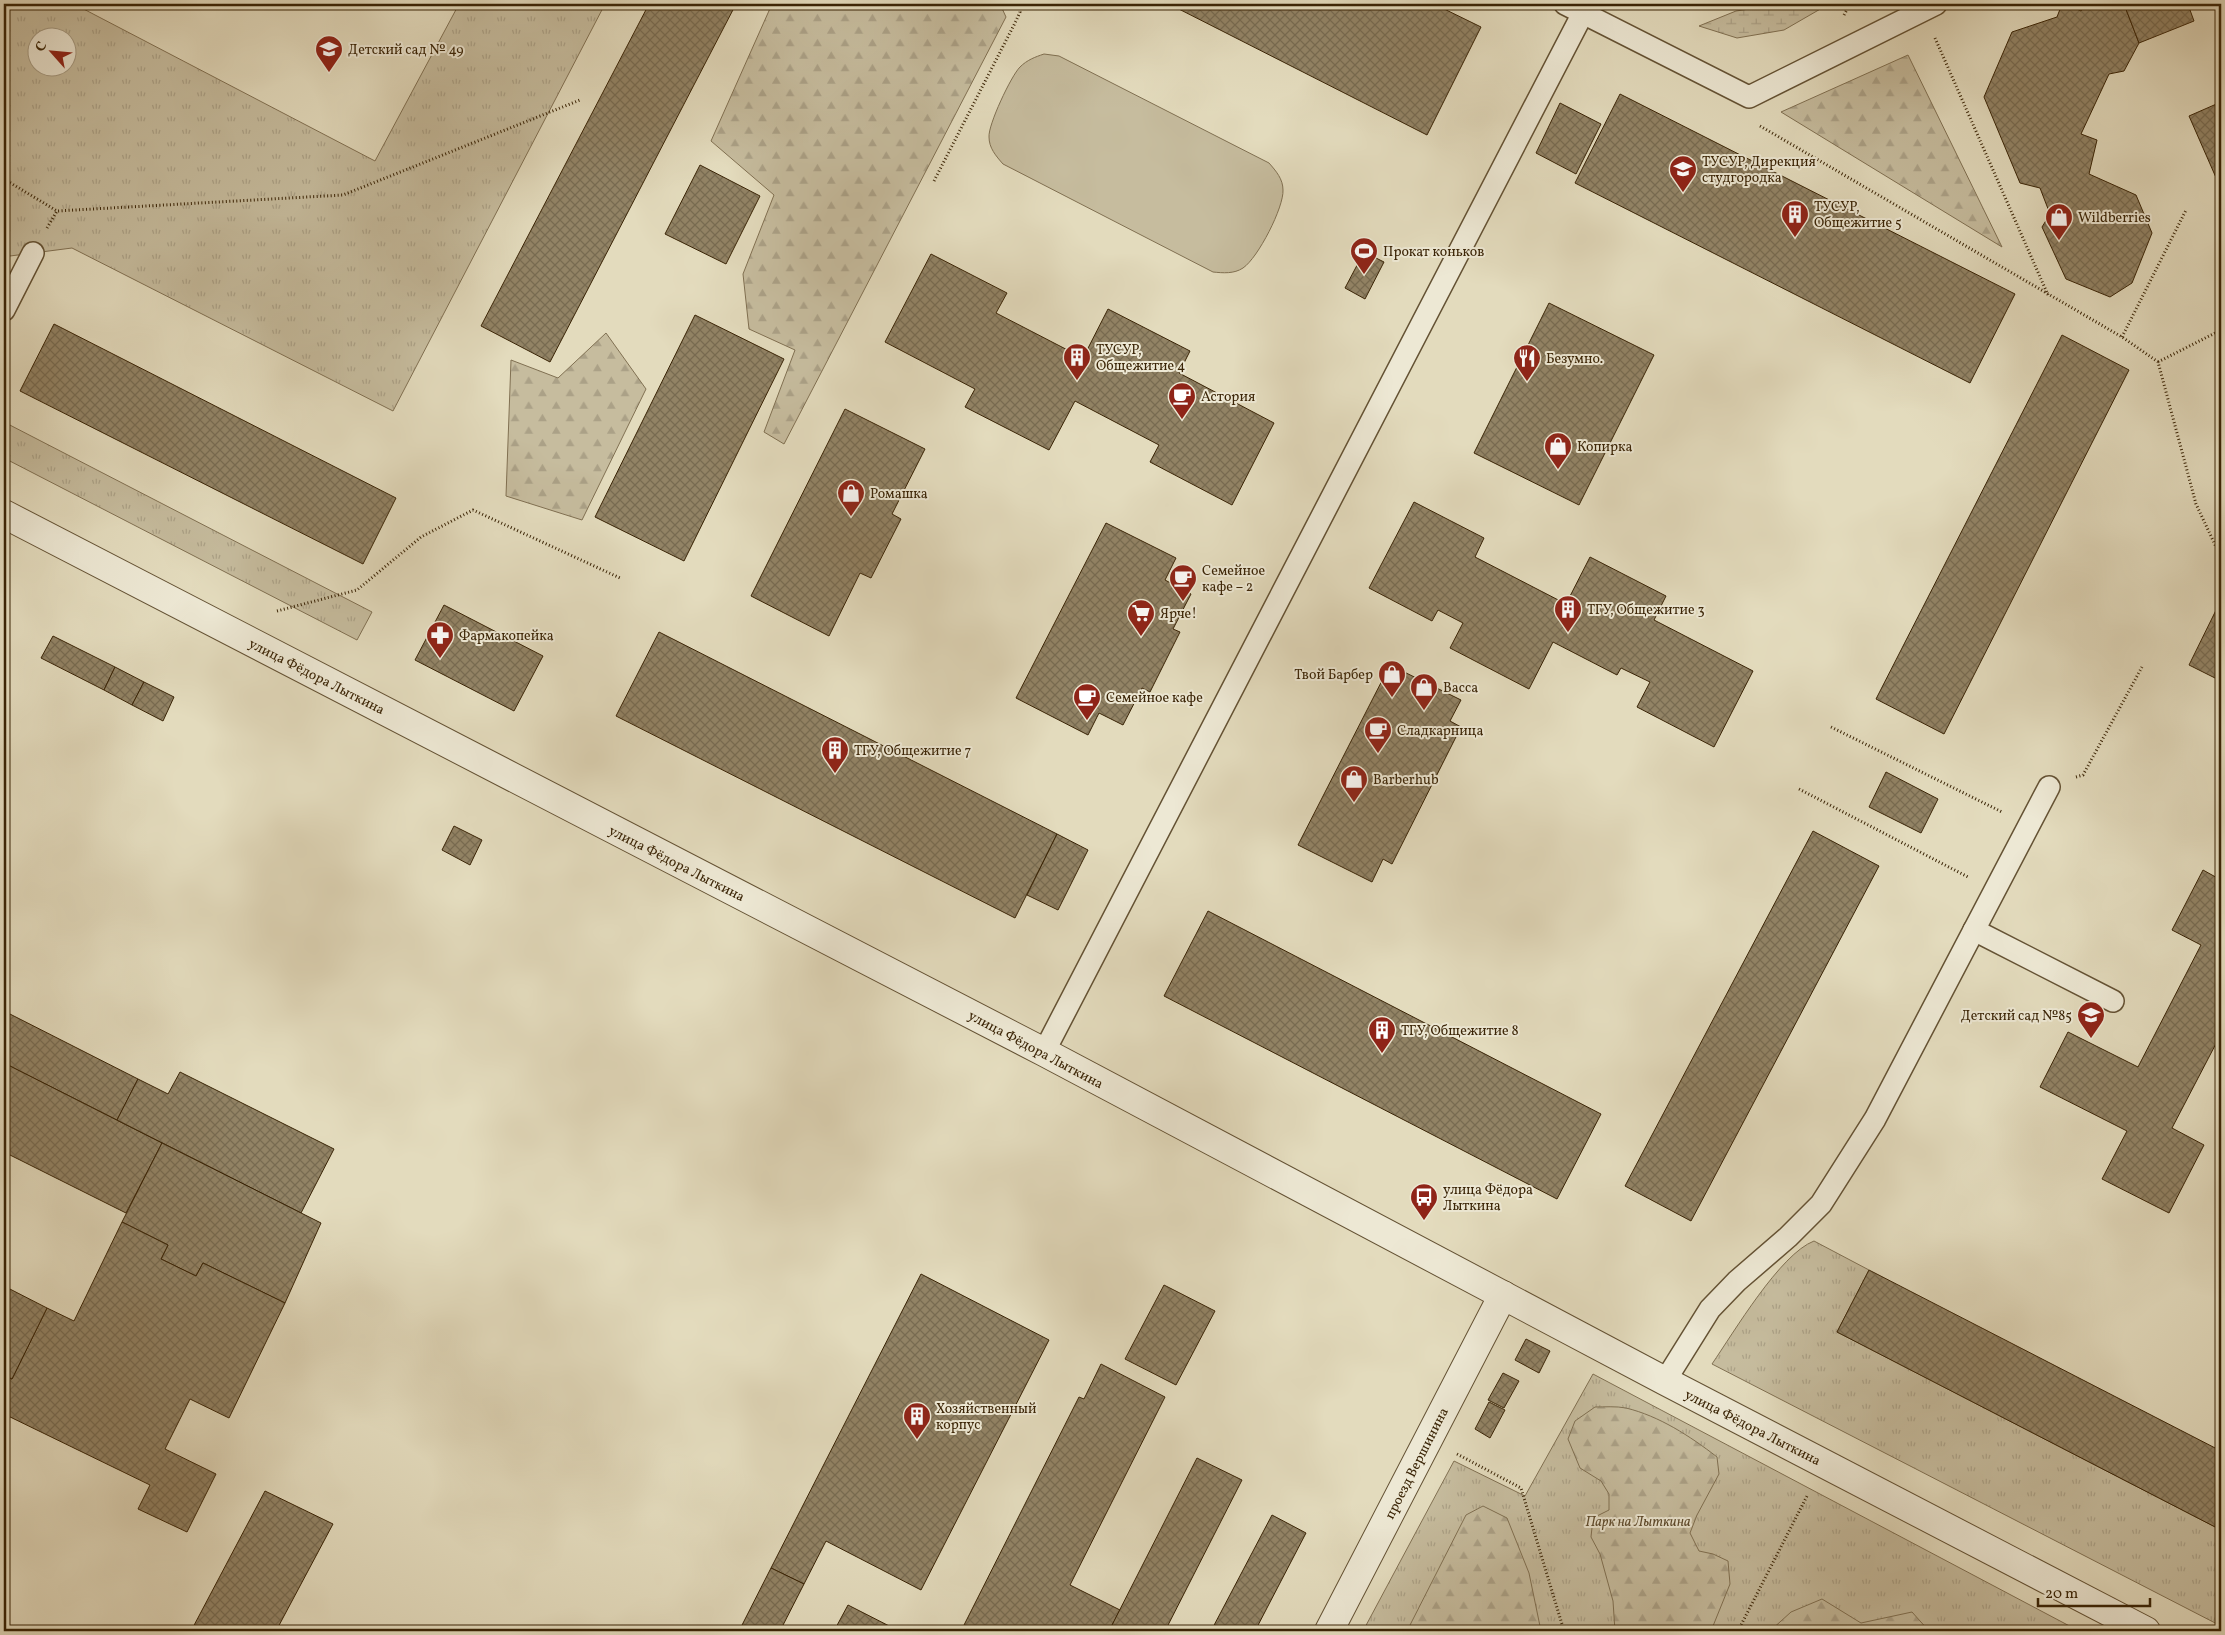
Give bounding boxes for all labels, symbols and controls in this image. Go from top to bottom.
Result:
north arrow [28,28,78,78]
school or university icon: Детский сад № 49 [314,34,344,73]
text: С [31,38,52,55]
place label: Детский сад № 49 [348,41,464,60]
place label: ТУСУР, Дирекция студгородка [1702,153,1816,188]
school or university icon: ТУСУР, Дирекция студгородка [1668,154,1698,193]
place label: ТУСУР, Общежитие 5 [1814,198,1902,233]
building icon: ТУСУР, Общежитие 5 [1780,199,1810,238]
shop icon: Wildberries [2044,202,2074,241]
place label: Wildberries [2078,209,2151,228]
sports icon: Прокат коньков [1349,236,1379,275]
place label: Прокат коньков [1383,243,1484,262]
place label: ТУСУР, Общежитие 4 [1096,341,1185,376]
building icon: ТУСУР, Общежитие 4 [1062,342,1092,381]
restaurant icon: Безумно. [1512,343,1542,382]
place label: Безумно. [1546,350,1603,369]
cafe icon: Астория [1167,381,1197,420]
place label: Астория [1201,388,1255,407]
shop icon: Копирка [1543,431,1573,470]
place label: Копирка [1577,438,1633,457]
shop icon: Ромашка [836,478,866,517]
place label: Ромашка [870,485,928,504]
place label: Семейное кафе – 2 [1202,562,1266,597]
cafe icon: Семейное кафе – 2 [1168,563,1198,602]
building icon: ТГУ, Общежитие 3 [1553,594,1583,633]
supermarket icon: Ярче! [1126,598,1156,637]
place label: ТГУ, Общежитие 3 [1587,601,1705,620]
place label: Ярче! [1160,605,1197,624]
pharmacy icon: Фармакопейка [425,620,455,659]
place label: Фармакопейка [459,627,554,646]
street label: улица Фёдора Лыткина [245,635,388,720]
shop icon: Твой Барбер [1377,659,1407,698]
place label: Твой Барбер [1294,666,1373,685]
shop icon: Васса [1409,672,1439,711]
place label: Васса [1443,679,1478,698]
cafe icon: Семейное кафе [1072,682,1102,721]
place label: Семейное кафе [1106,689,1203,708]
cafe icon: Сладкарница [1363,715,1393,754]
place label: Сладкарница [1397,722,1483,741]
building icon: ТГУ, Общежитие 7 [820,735,850,774]
place label: ТГУ, Общежитие 7 [854,742,972,761]
shop icon: Barberhub [1339,764,1369,803]
place label: Barberhub [1373,771,1439,790]
street label: улица Фёдора Лыткина [605,822,748,907]
school or university icon: Детский сад №85 [2076,1000,2106,1039]
street label: улица Фёдора Лыткина [964,1007,1106,1094]
place label: Детский сад №85 [1961,1007,2072,1026]
building icon: ТГУ, Общежитие 8 [1367,1015,1397,1054]
place label: ТГУ, Общежитие 8 [1401,1022,1519,1041]
place label: улица Фёдора Лыткина [1443,1181,1533,1216]
bus stop icon: улица Фёдора Лыткина [1409,1182,1439,1221]
street label: улица Фёдора Лыткина [1681,1386,1824,1471]
place label: Хозяйственный корпус [936,1400,1037,1435]
building icon: Хозяйственный корпус [902,1401,932,1440]
street label: проезд Вершинина [1381,1404,1454,1523]
park label: Парк на Лыткина [1585,1513,1691,1532]
scale bar [2038,1575,2150,1607]
text: 20 m [2045,1584,2078,1605]

